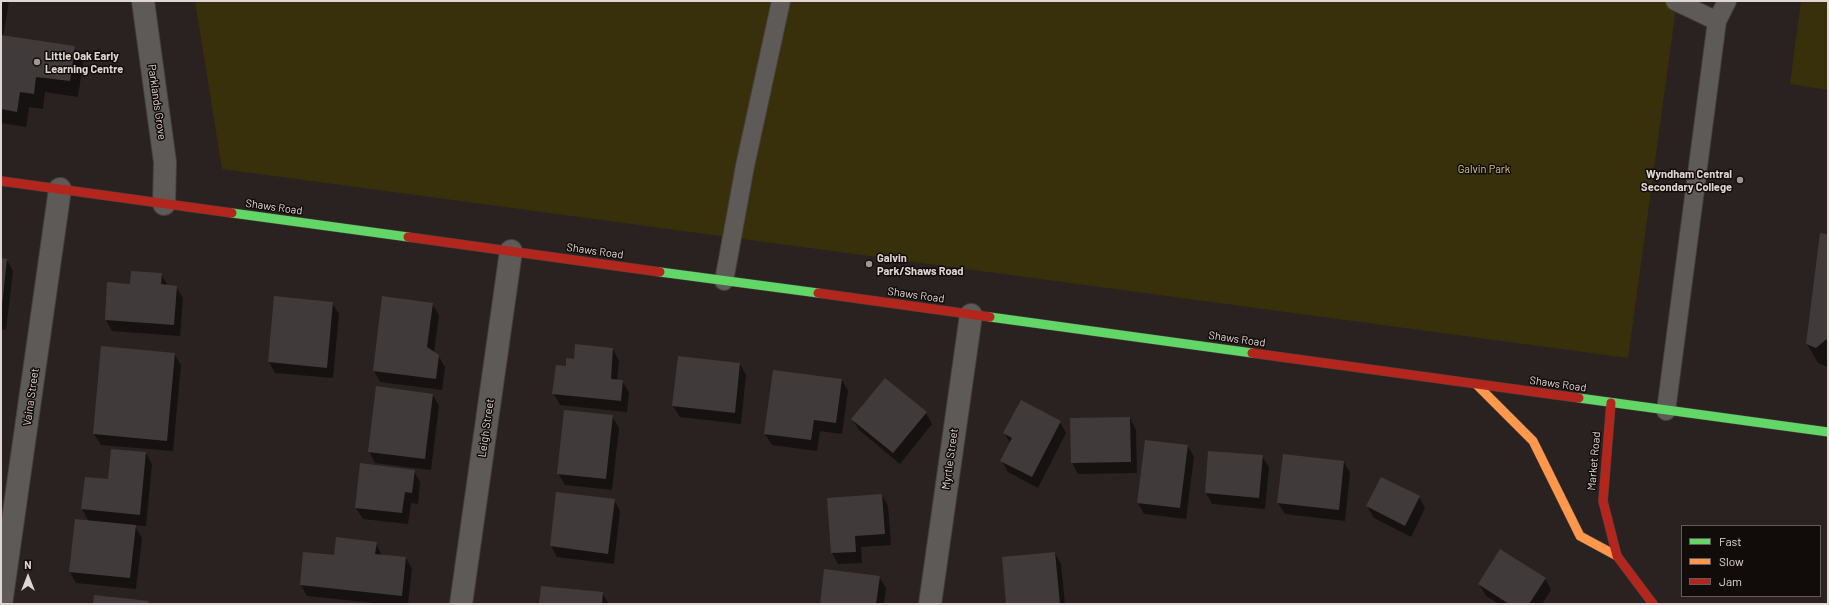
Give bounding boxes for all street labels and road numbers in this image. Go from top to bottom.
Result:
street label: Parklands Grove [145,63,169,141]
street label: Shaws Road [245,196,303,218]
street label: Shaws Road [566,240,624,262]
street label: Shaws Road [887,284,945,306]
street label: Shaws Road [1208,328,1266,350]
street label: Vaina Street [20,367,42,427]
street label: Shaws Road [1529,373,1587,395]
street label: Leigh Street [475,398,497,458]
street label: Myrtle Street [939,428,961,490]
street label: Market Road [1585,431,1603,491]

